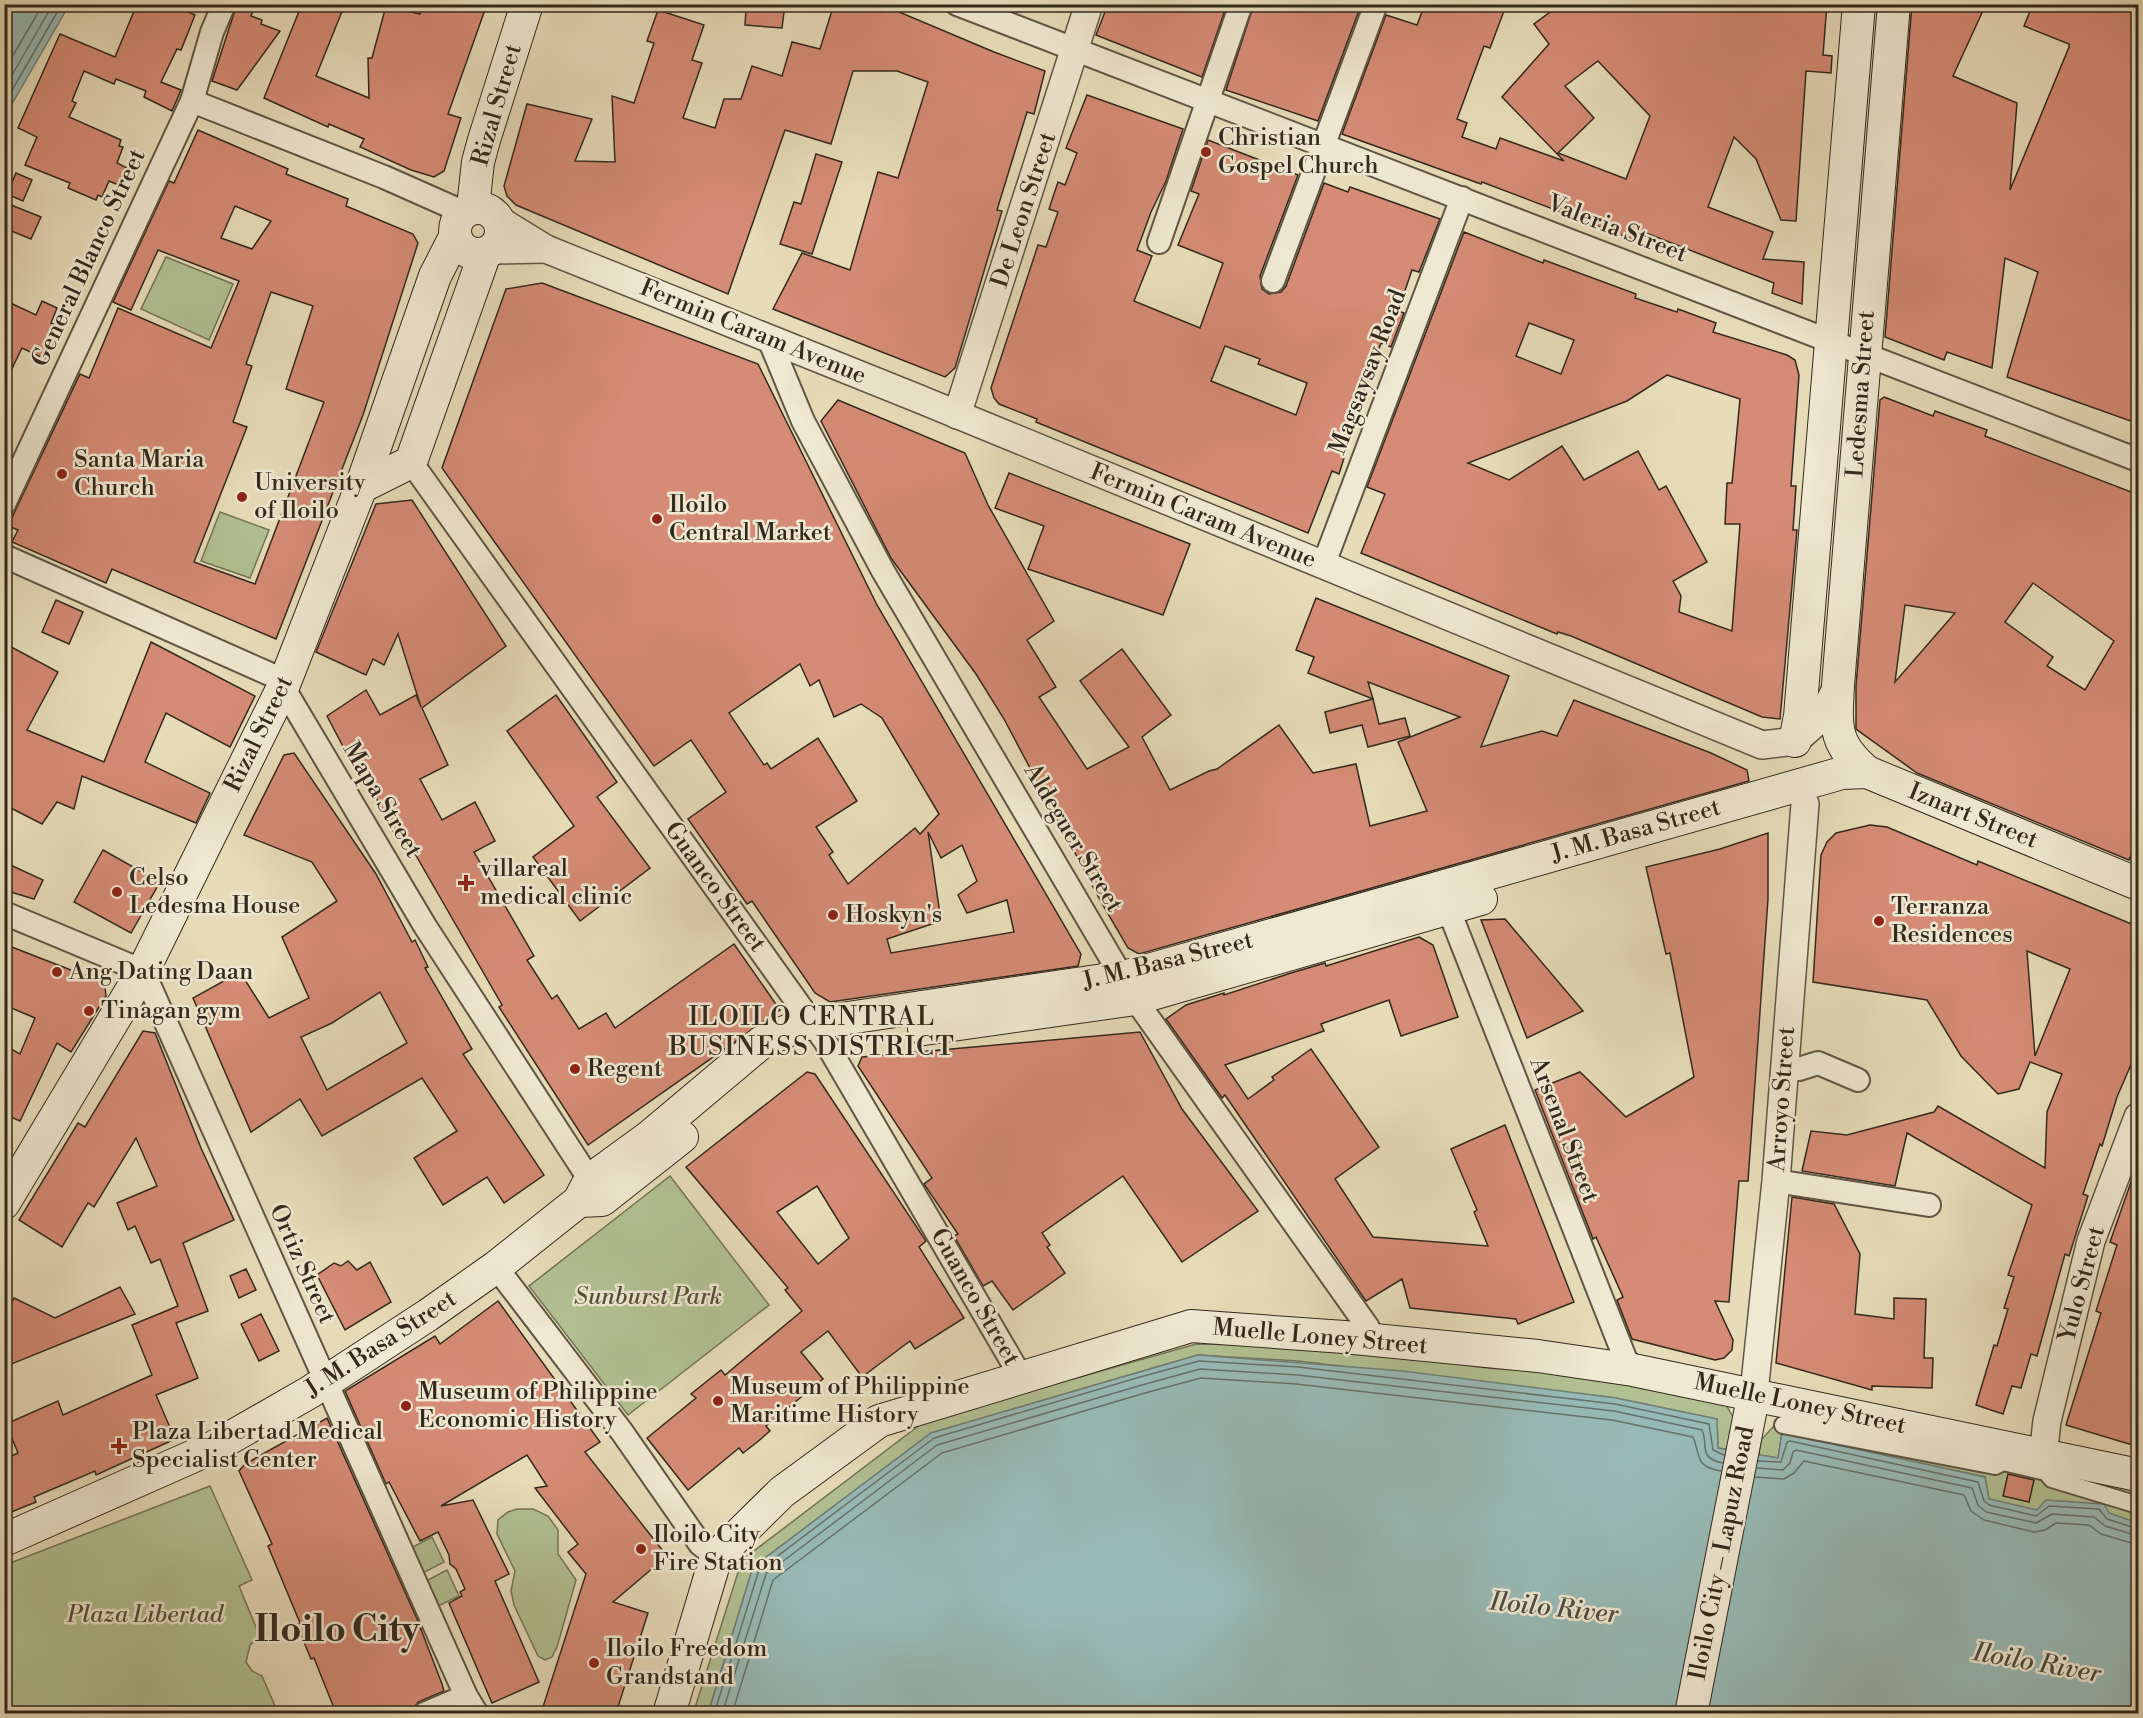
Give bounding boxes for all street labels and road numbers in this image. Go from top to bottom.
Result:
street label: Rizal Street [465,40,529,169]
street label: De Leon Street [985,128,1063,291]
street label: General Blanco Street [25,144,153,372]
street label: Valeria Street [1542,188,1692,270]
street label: Fermin Caram Avenue [635,273,871,391]
street label: Magsaysay Road [1323,285,1413,459]
street label: Ledesma Street [1840,309,1882,479]
street label: Fermin Caram Avenue [1085,457,1321,575]
street label: Rizal Street [218,671,300,797]
street label: Mapa Street [336,737,428,864]
street label: Aldeguer Street [1016,757,1129,918]
street label: Iznart Street [1904,776,2042,856]
street label: J. M. Basa Street [1547,792,1724,870]
street label: Guanco Street [658,816,773,958]
street label: J. M. Basa Street [1079,925,1257,997]
street label: Arroyo Street [1762,1025,1802,1173]
street label: Arsenal Street [1522,1052,1606,1207]
street label: Ortiz Street [262,1199,342,1329]
street label: Yulo Street [2052,1222,2112,1347]
street label: Guanco Street [924,1223,1027,1371]
street label: J. M. Basa Street [299,1284,463,1405]
street label: Muelle Loney Street [1211,1313,1429,1361]
street label: Muelle Loney Street [1691,1367,1909,1441]
street label: Iloilo City – Lapuz Road [1683,1423,1761,1682]

